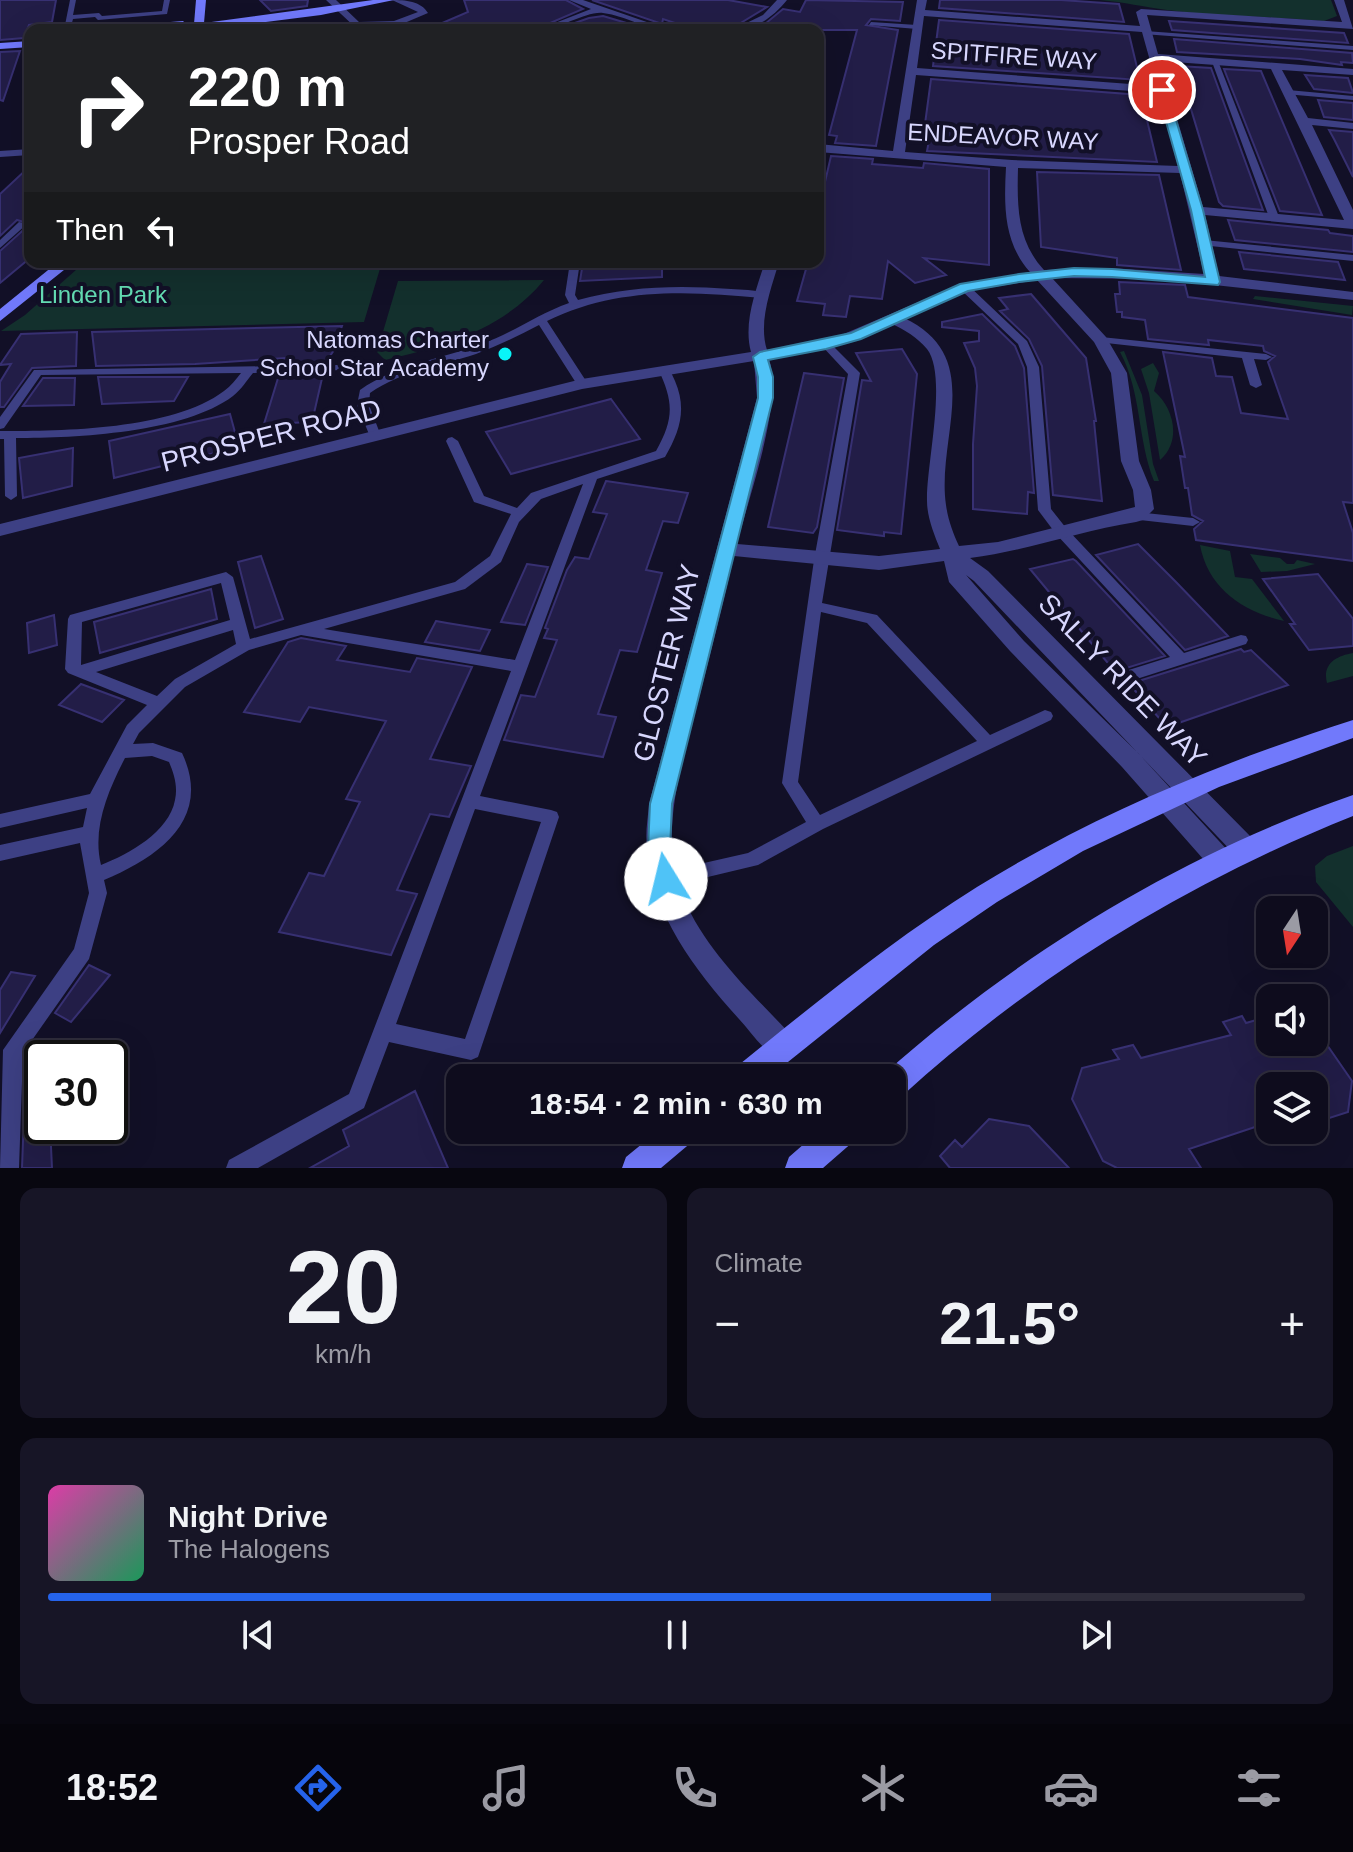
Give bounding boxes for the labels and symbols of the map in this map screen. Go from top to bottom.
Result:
street label: SPITFIRE WAY [930,36,1098,75]
pin [1128,56,1196,124]
street label: ENDEAVOR WAY [907,118,1099,155]
park label: Linden Park [39,281,168,308]
place label: Natomas Charter School Star Academy [260,326,489,381]
marker: Natomas Charter School Star Academy [496,345,514,363]
street label: PROSPER ROAD [158,393,384,478]
street label: GLOSTER WAY [627,561,706,765]
street label: SALLY RIDE WAY [1032,588,1213,773]
position arrow [624,837,708,921]
north arrow [1256,896,1328,968]
speed limit sign: 30 [24,1040,128,1144]

